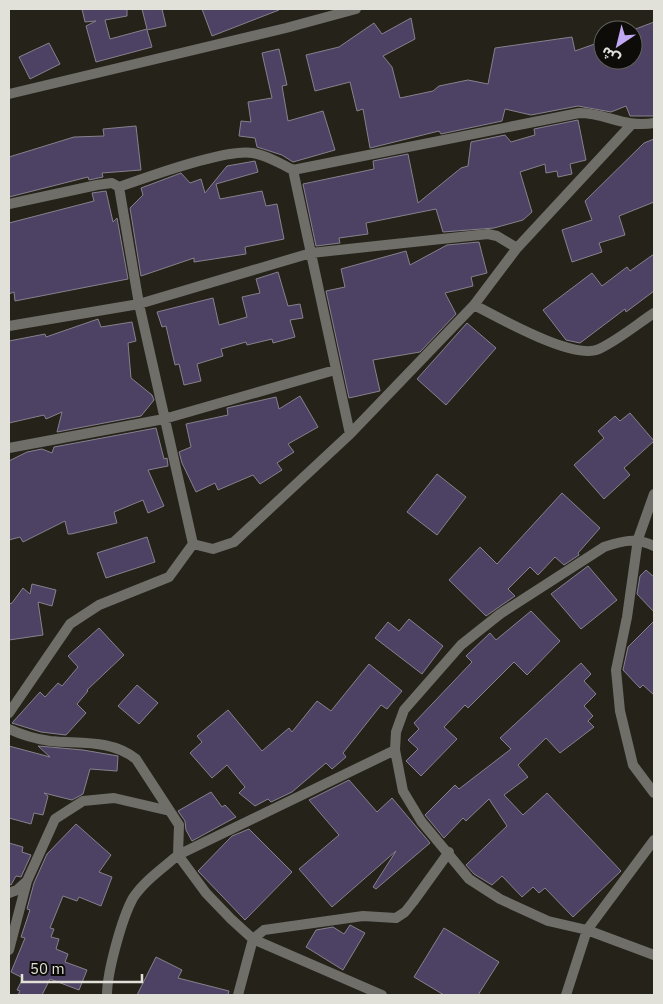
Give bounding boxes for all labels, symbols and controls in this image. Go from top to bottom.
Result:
north arrow [593,20,643,70]
text: ش [598,43,624,69]
scale bar [22,952,142,984]
text: 50 m [30,959,65,978]

